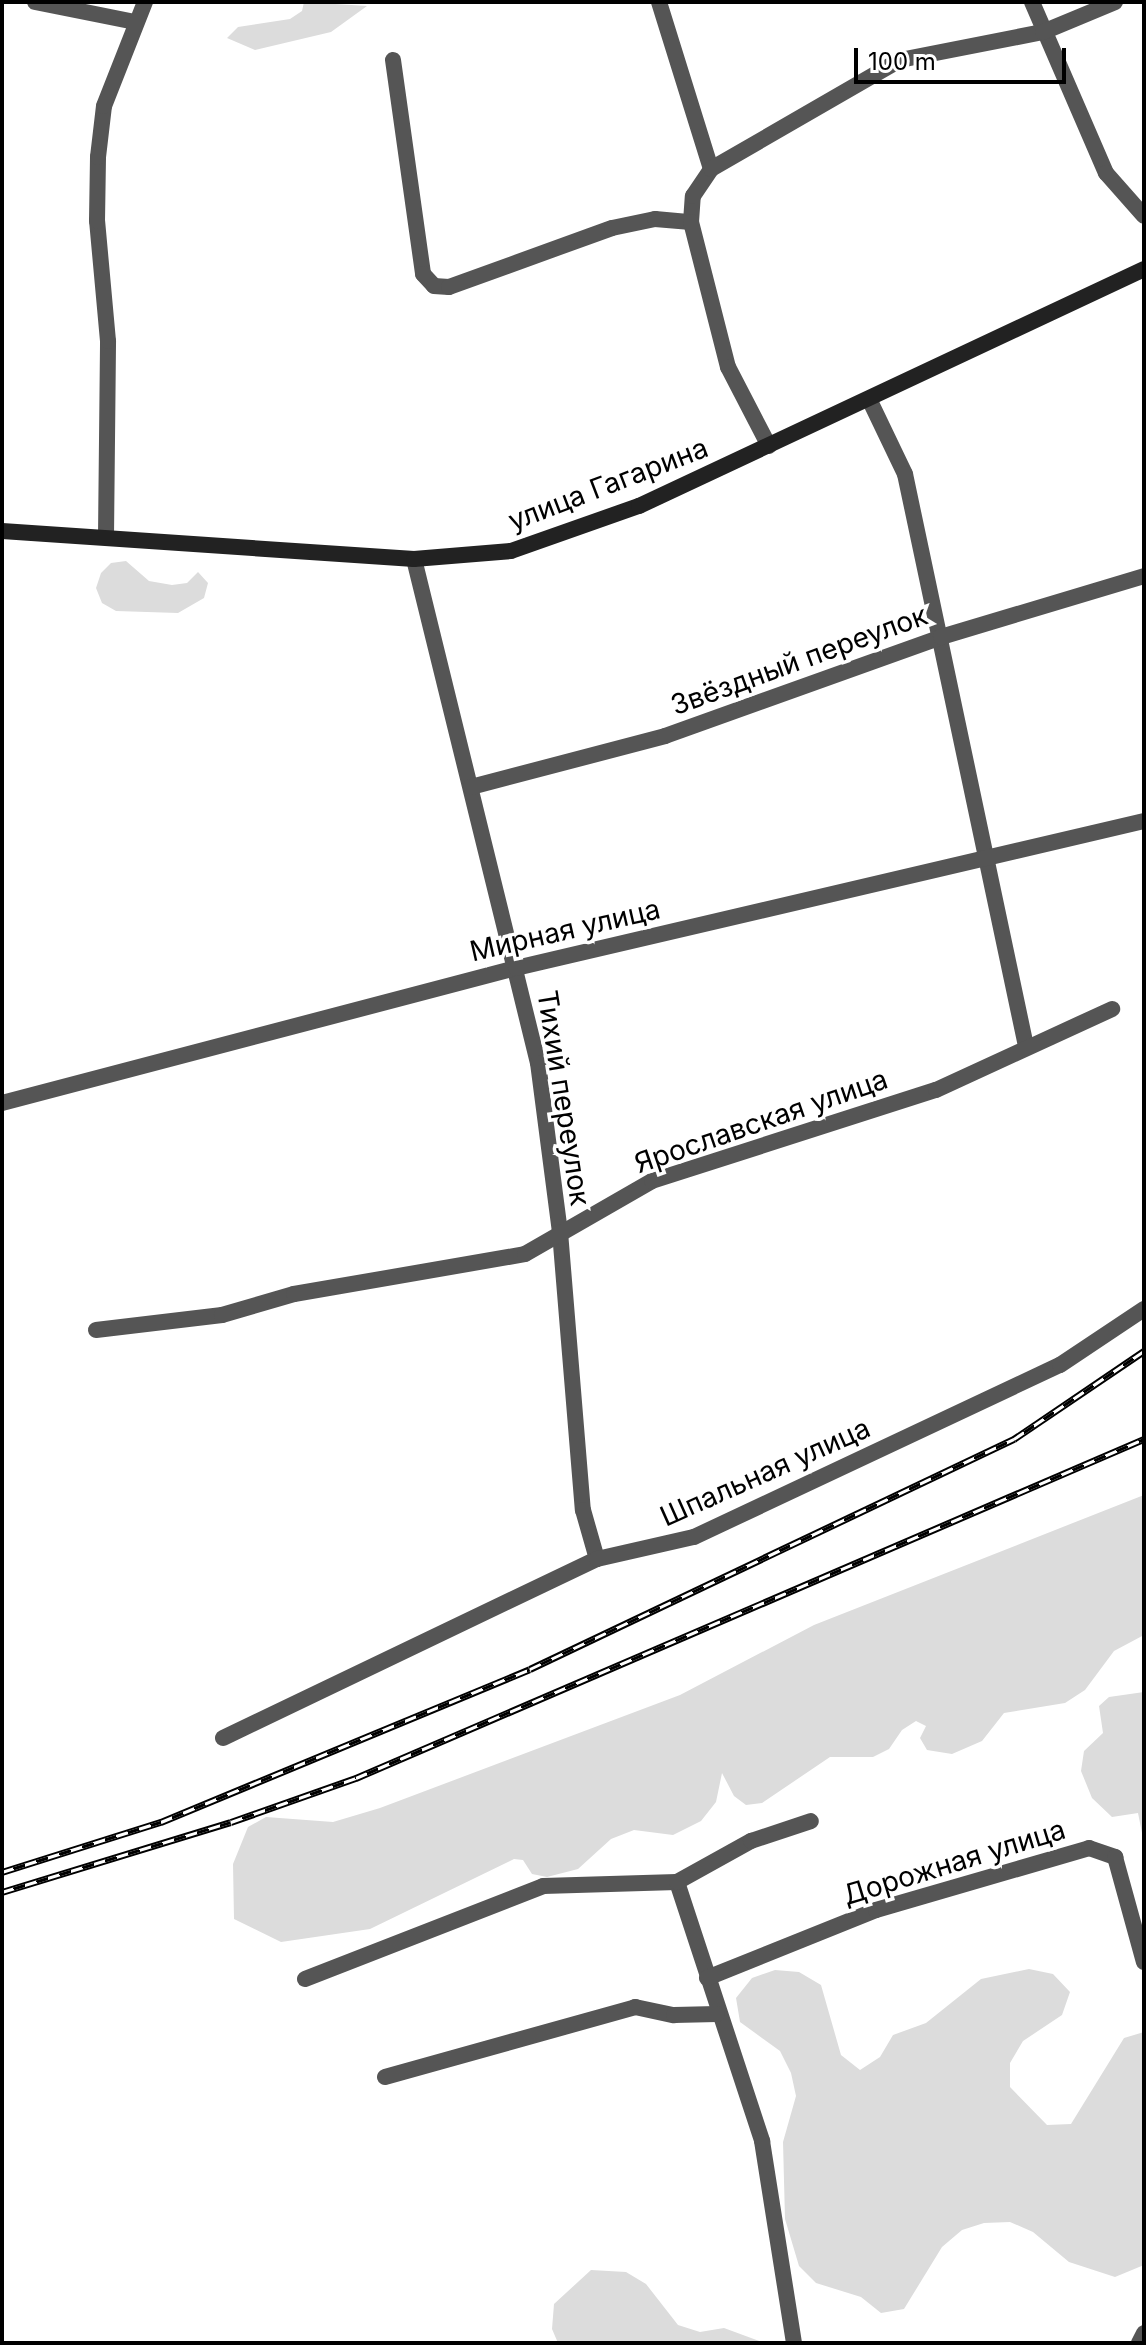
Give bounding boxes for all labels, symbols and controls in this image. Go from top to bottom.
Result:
scale bar [858,32,1070,82]
text: 100 m [868,47,936,76]
street label: улица Гагарина [503,430,713,538]
street label: Звёздный переулок [666,598,932,722]
street label: Мирная улица [467,892,663,968]
street label: Тихий переулок [530,988,598,1208]
street label: Ярославская улица [630,1062,892,1180]
street label: Шпальная улица [655,1411,875,1533]
street label: Дорожная улица [839,1812,1069,1912]

